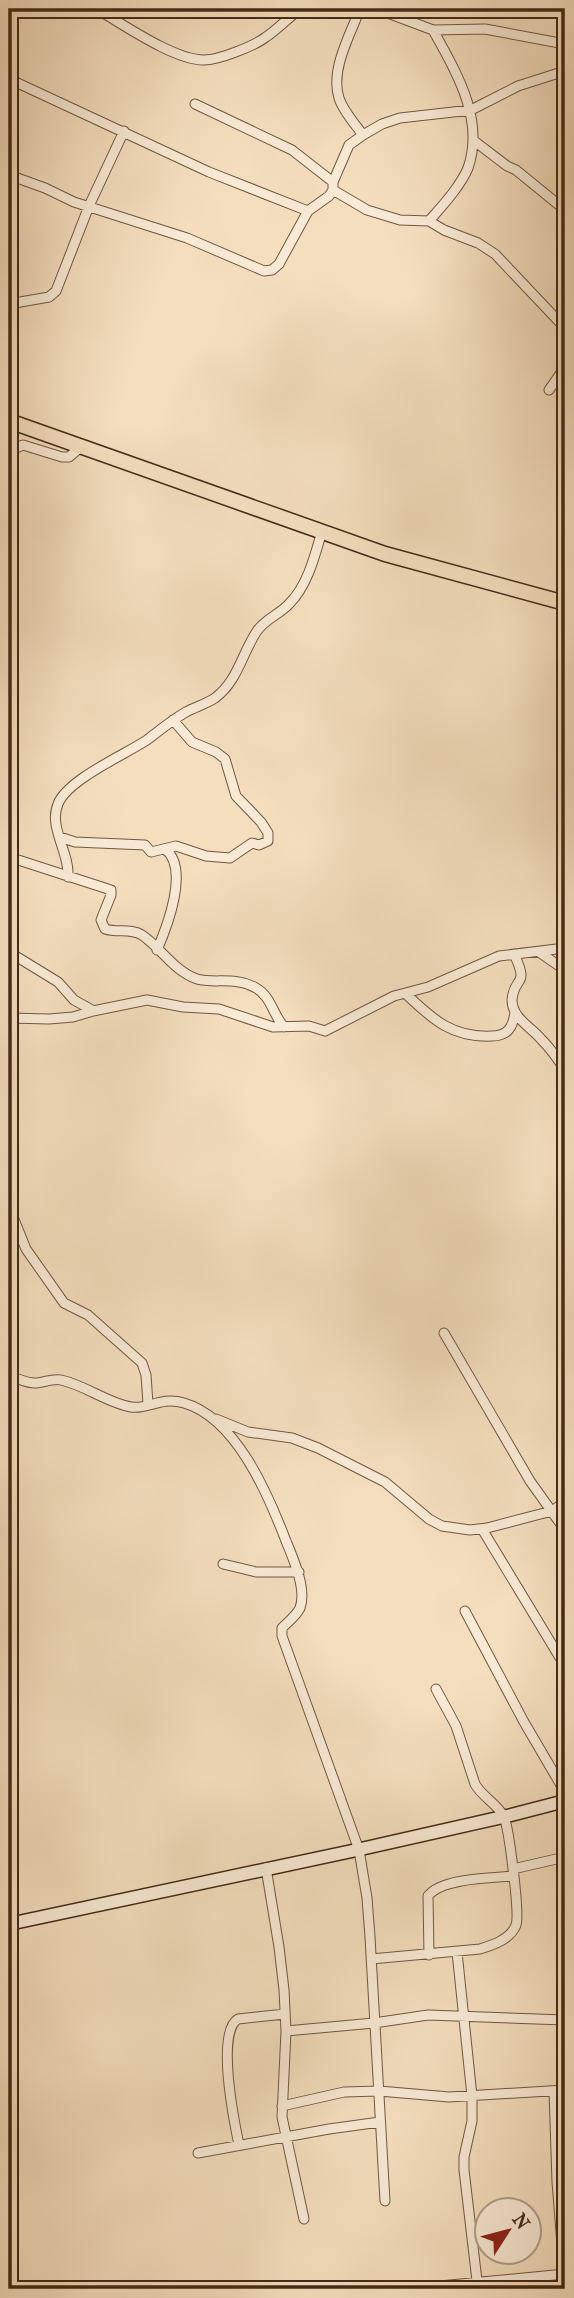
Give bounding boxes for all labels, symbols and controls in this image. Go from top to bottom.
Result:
north arrow [472,2196,542,2266]
text: N [508,2209,534,2234]

